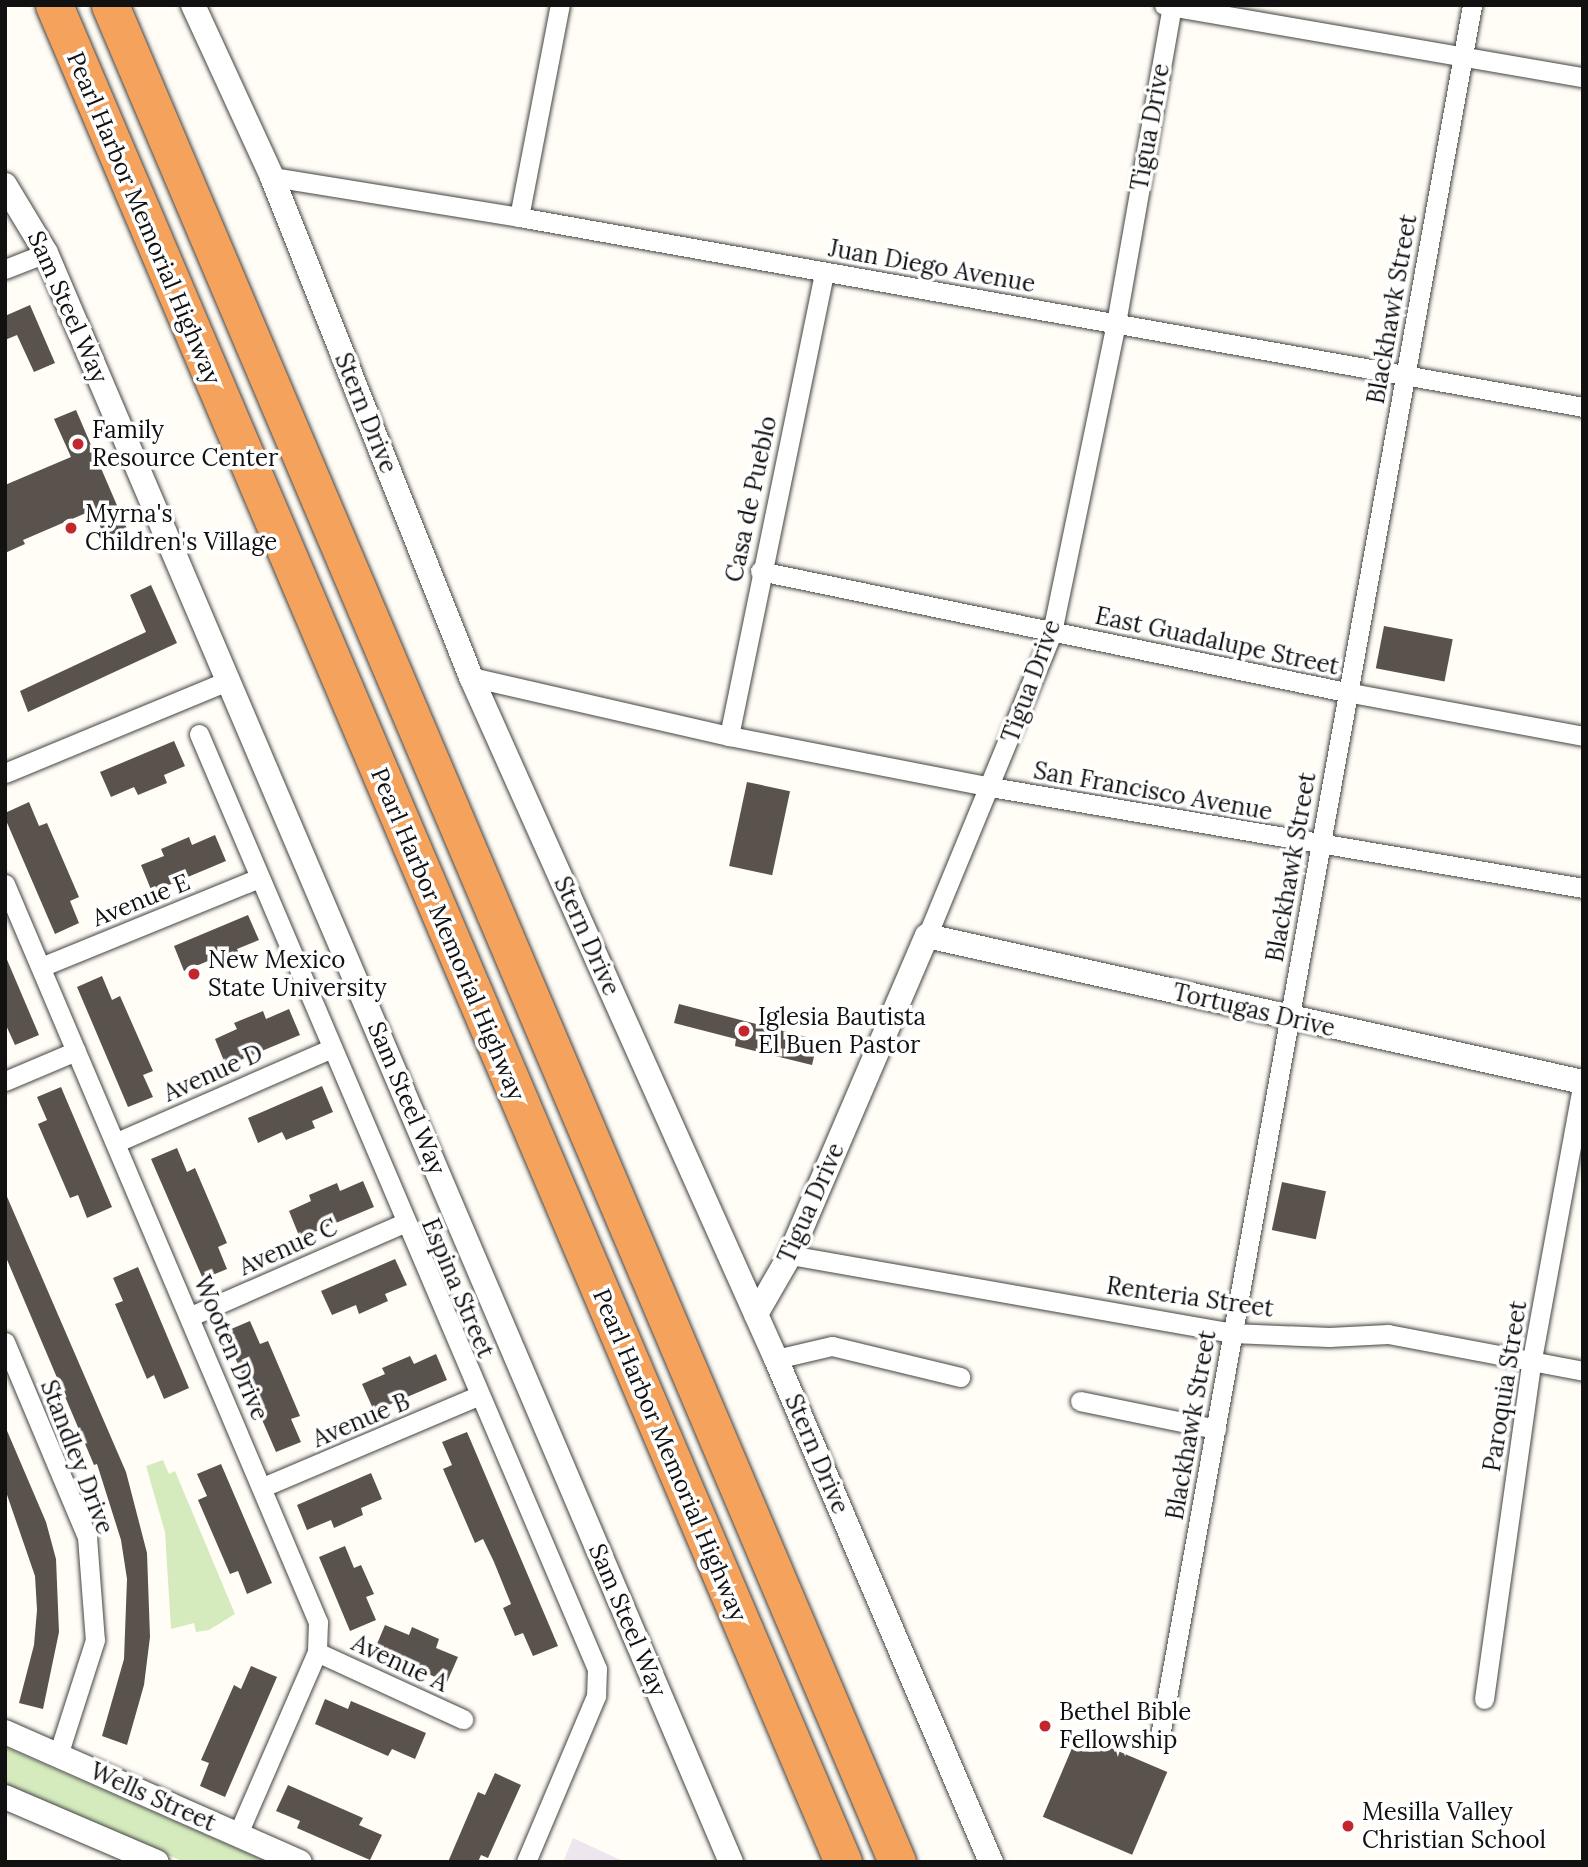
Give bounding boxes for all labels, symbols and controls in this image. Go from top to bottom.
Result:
street label: Pearl Harbor Memorial Highway [61,47,227,389]
street label: Tigua Drive [1125,61,1175,193]
street label: Blackhawk Street [1361,212,1423,406]
street label: Sam Steel Way [22,227,114,387]
street label: Juan Diego Avenue [827,234,1037,298]
street label: Stern Drive [329,349,403,477]
street label: Casa de Pueblo [719,413,783,585]
place label: Family Resource Center [92,416,278,472]
marker: Family Resource Center [70,436,86,452]
place label: Myrna's Children's Village [85,500,277,556]
marker: Myrna's Children's Village [63,520,79,536]
street label: East Guadalupe Street [1093,601,1341,681]
street label: Tigua Drive [996,616,1066,746]
street label: San Francisco Avenue [1031,756,1275,826]
street label: Pearl Harbor Memorial Highway [365,763,531,1105]
street label: Blackhawk Street [1260,770,1322,964]
street label: Avenue E [88,867,194,933]
street label: Stern Drive [548,872,626,1000]
place label: New Mexico State University [208,946,387,1002]
marker: New Mexico State University [186,966,202,982]
street label: Tortugas Drive [1170,977,1338,1043]
place label: Iglesia Bautista El Buen Pastor [758,1003,926,1059]
street label: Sam Steel Way [362,1017,452,1179]
marker: Iglesia Bautista El Buen Pastor [736,1023,752,1039]
street label: Avenue D [159,1038,267,1108]
street label: Tigua Drive [772,1138,850,1268]
street label: Avenue C [234,1213,342,1281]
street label: Espina Street [416,1214,500,1362]
street label: Wooten Drive [188,1271,274,1425]
street label: Renteria Street [1105,1271,1275,1323]
street label: Pearl Harbor Memorial Highway [587,1284,753,1626]
street label: Paroquia Street [1477,1298,1533,1474]
street label: Blackhawk Street [1160,1328,1222,1522]
street label: Standley Drive [34,1376,120,1538]
street label: Avenue B [308,1387,414,1453]
street label: Stern Drive [779,1390,855,1518]
street label: Sam Steel Way [583,1539,673,1701]
street label: Avenue A [347,1628,453,1698]
place label: Bethel Bible Fellowship [1059,1698,1191,1754]
marker: Bethel Bible Fellowship [1037,1718,1053,1734]
street label: Wells Street [86,1756,220,1838]
place label: Mesilla Valley Christian School [1362,1798,1546,1854]
marker: Mesilla Valley Christian School [1340,1818,1356,1834]

